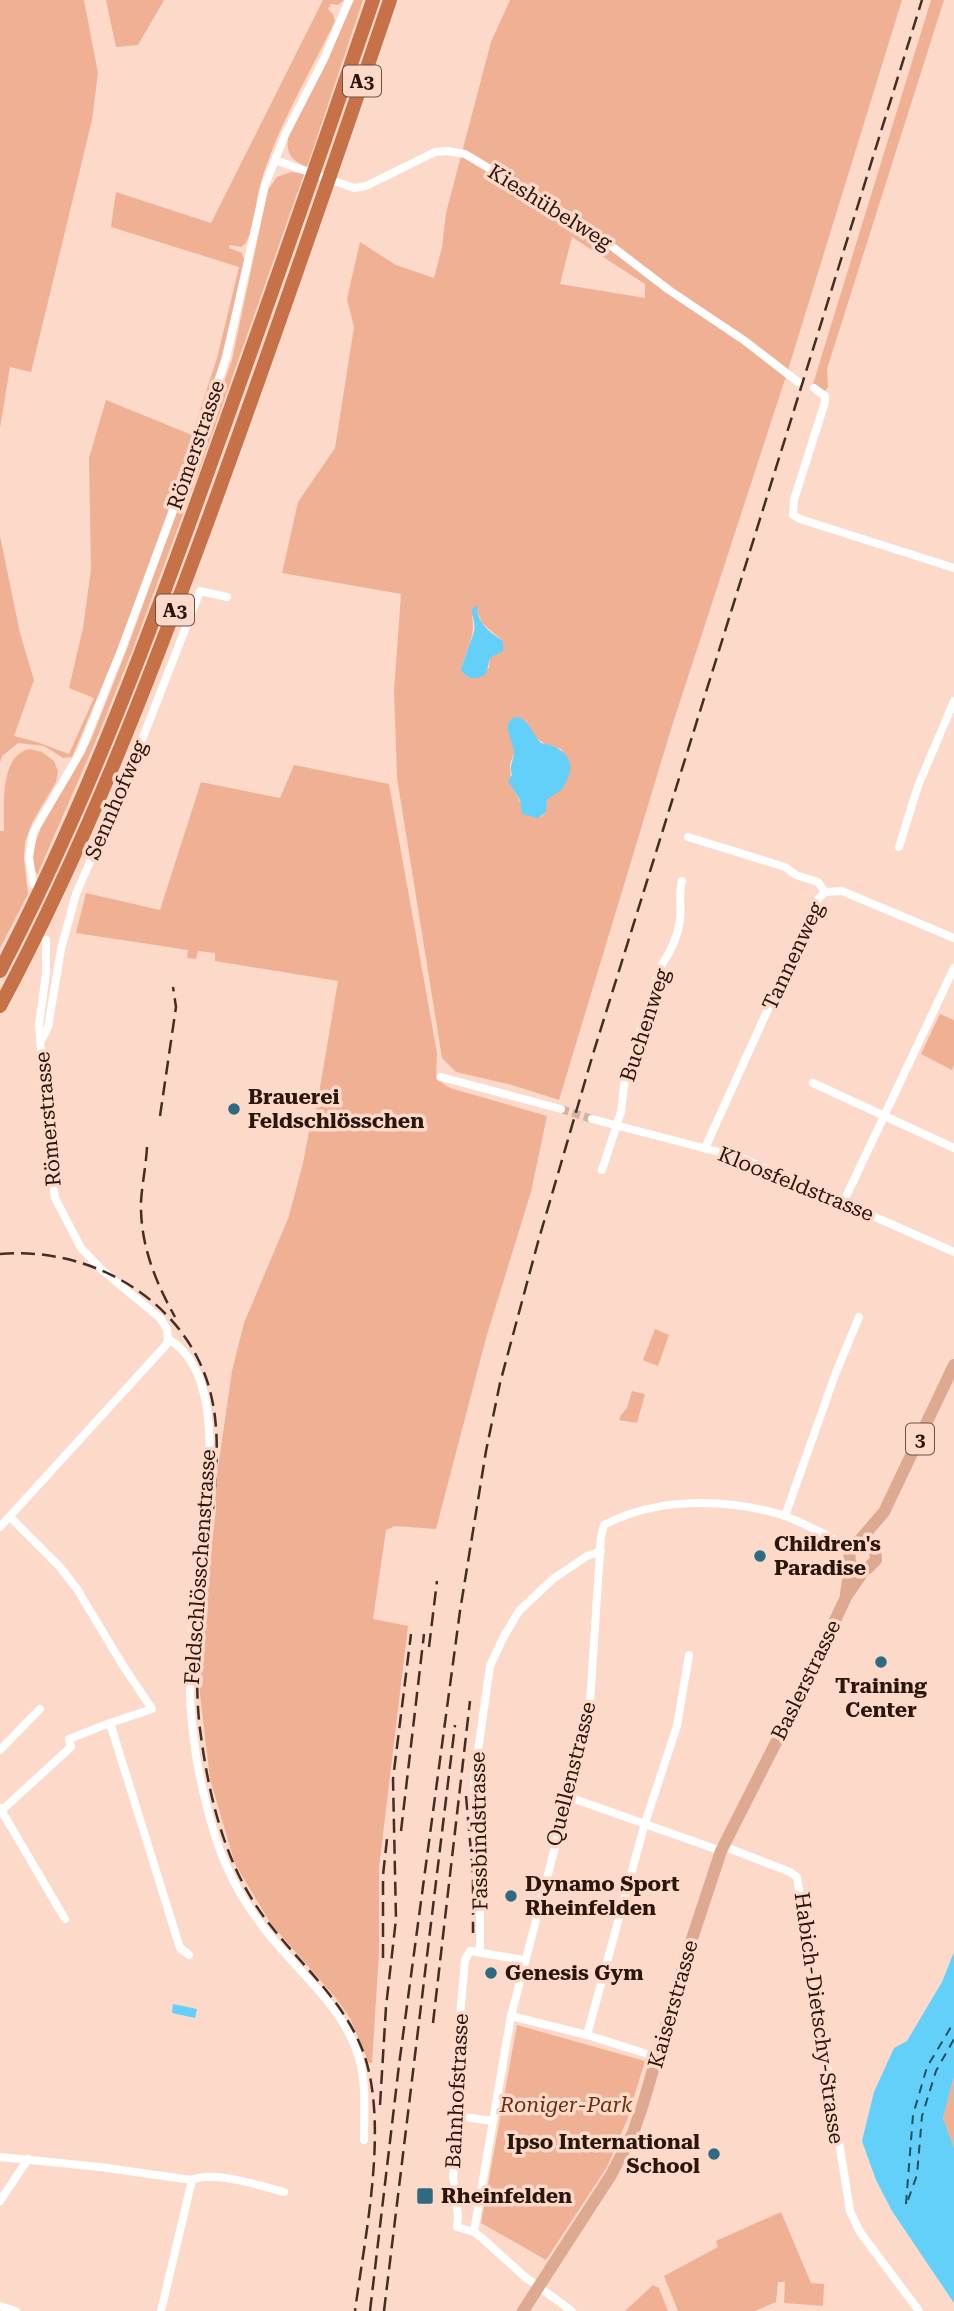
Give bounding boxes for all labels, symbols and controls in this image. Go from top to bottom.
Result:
road number: A3 [343,66,381,96]
street label: Kieshübelweg [484,159,616,255]
street label: Römerstrasse [163,377,229,513]
road number: A3 [156,594,194,625]
street label: Sennhofweg [80,737,152,863]
street label: Tannenweg [758,898,828,1014]
street label: Buchenweg [615,965,675,1085]
street label: Römerstrasse [30,1051,66,1187]
place label: Brauerei Feldschlösschen [248,1085,424,1133]
marker: Brauerei Feldschlösschen [226,1101,242,1117]
street label: Kloosfeldstrasse [715,1142,877,1226]
road number: 3 [906,1424,934,1455]
street label: Feldschlösschenstrasse [180,1448,220,1686]
place label: Children's Paradise [774,1532,881,1580]
marker: Children's Paradise [752,1548,768,1564]
street label: Baslerstrasse [767,1616,845,1744]
marker: Training Center [873,1654,889,1670]
place label: Training Center [835,1674,927,1722]
street label: Quellenstrasse [541,1699,601,1849]
street label: Fassbindstrasse [466,1751,492,1911]
place label: Dynamo Sport Rheinfelden [525,1872,680,1920]
marker: Dynamo Sport Rheinfelden [503,1888,519,1904]
street label: Habich-Dietschy-Strasse [789,1891,849,2145]
street label: Kaiserstrasse [643,1937,703,2071]
place label: Genesis Gym [505,1961,644,1985]
marker: Genesis Gym [483,1965,499,1981]
street label: Bahnhofstrasse [441,2013,473,2169]
park label: Roniger-Park [499,2093,633,2117]
place label: Ipso International School [507,2130,700,2178]
marker: Ipso International School [706,2146,722,2162]
place label: Rheinfelden [441,2184,572,2208]
marker: Rheinfelden [415,2186,435,2206]

